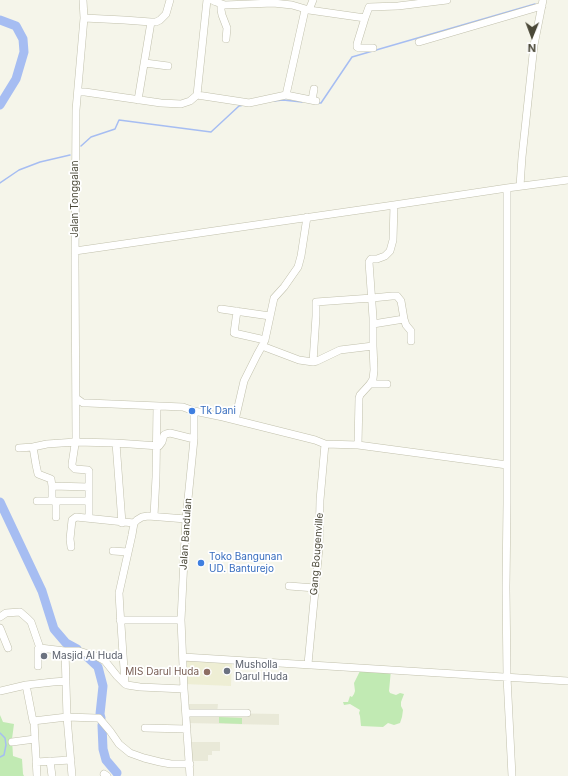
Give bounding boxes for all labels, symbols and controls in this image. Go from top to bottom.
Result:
north arrow [512,16,552,56]
text: N [527,41,536,55]
street label: Jalan Tonggalan [69,160,81,238]
place label: Tk Dani [200,405,236,417]
marker: Tk Dani [187,406,197,416]
street label: Jalan Bandulan [177,498,195,570]
street label: Gang Bougenville [308,512,326,596]
place label: Toko Bangunan UD. Banturejo [209,551,282,574]
marker: Toko Bangunan UD. Banturejo [196,558,206,568]
place label: Masjid Al Huda [52,650,123,662]
marker: Masjid Al Huda [39,651,49,661]
place label: Musholla Darul Huda [235,659,288,682]
place label: MIS Darul Huda [125,666,199,678]
marker: Musholla Darul Huda [222,666,232,676]
marker: MIS Darul Huda [202,667,212,677]

